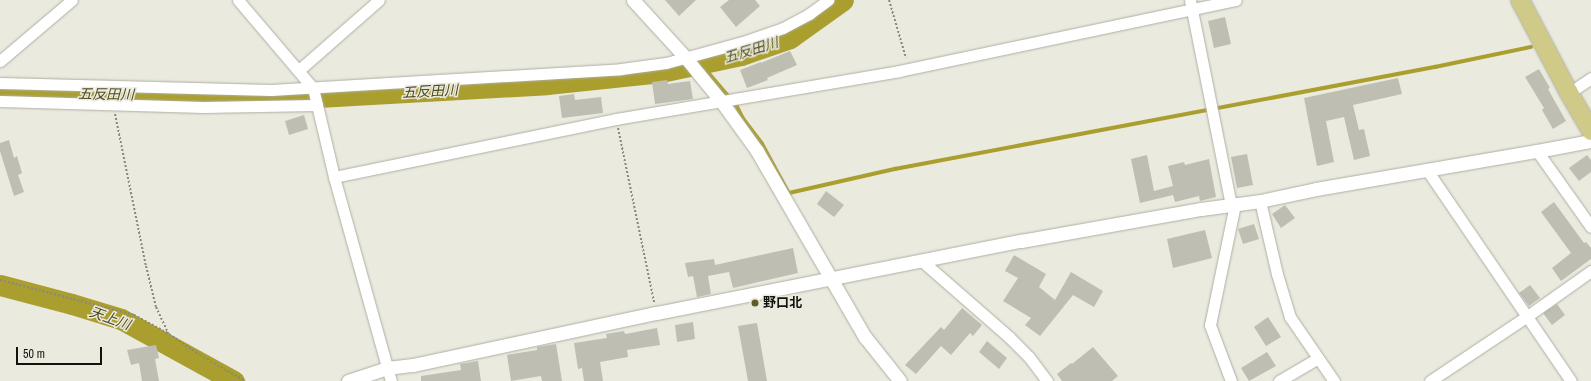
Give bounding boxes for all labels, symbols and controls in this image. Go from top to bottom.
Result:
water label: 五反田川 [722,34,780,66]
water label: 五反田川 [402,81,458,101]
water label: 五反田川 [78,85,134,103]
place label: 野口北 [763,295,802,311]
marker: 野口北 [750,298,760,308]
water label: 天上川 [87,303,133,333]
scale bar [18,339,104,365]
text: 50 m [23,346,45,362]

